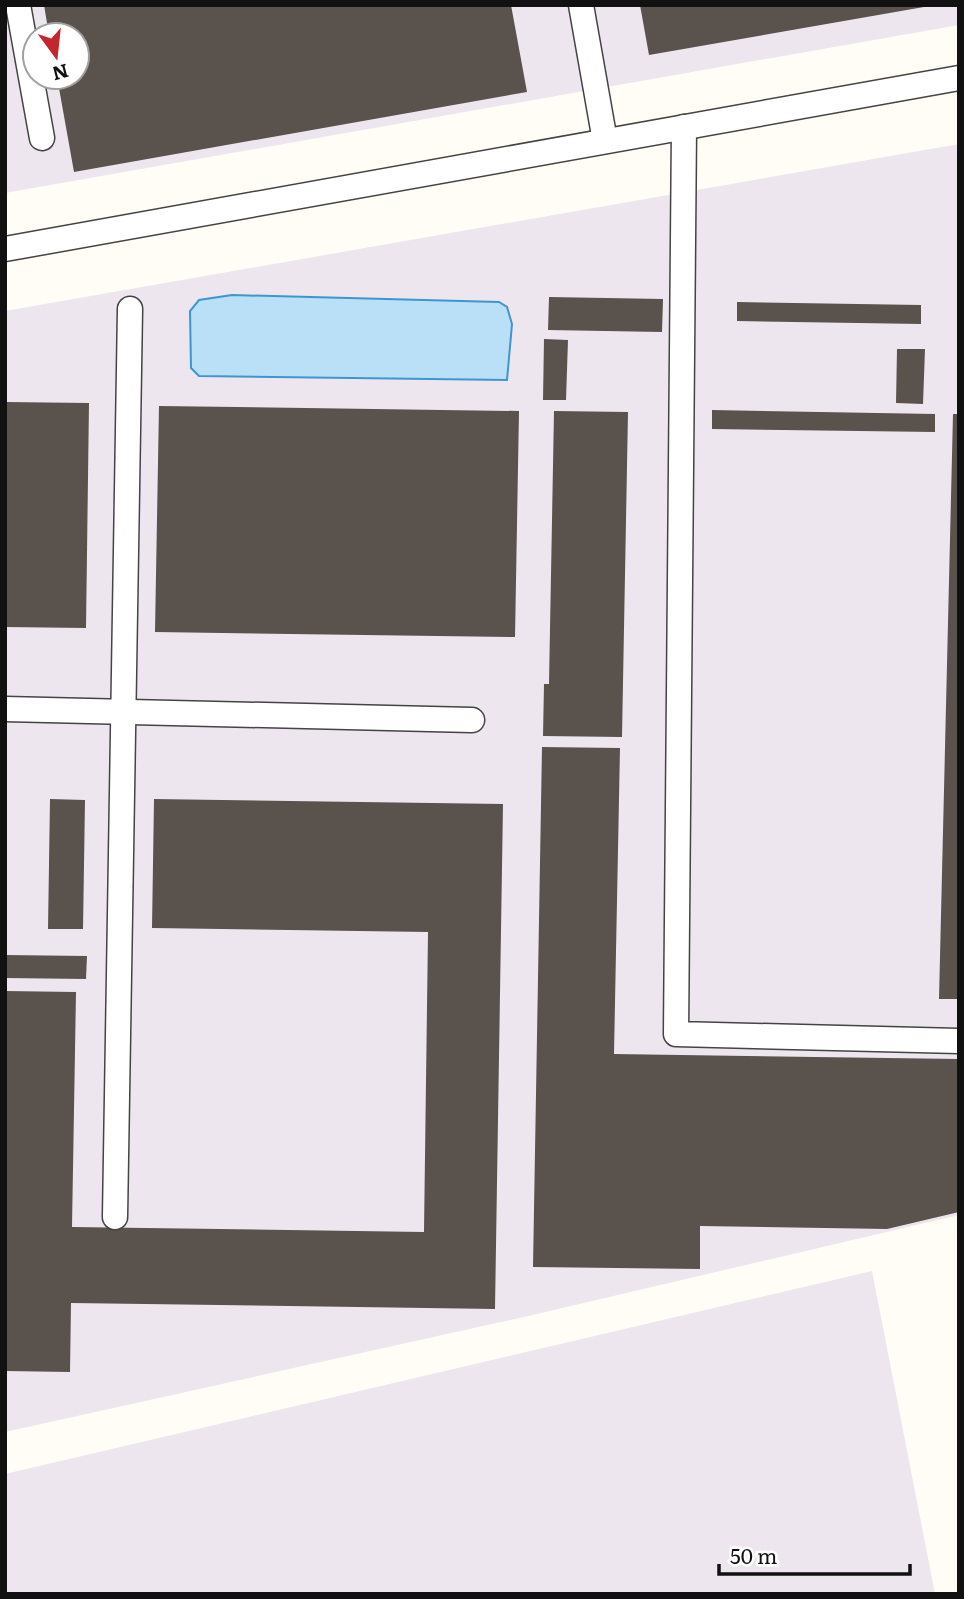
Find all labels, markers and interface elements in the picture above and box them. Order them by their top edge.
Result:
north arrow [21,21,91,91]
text: N [49,58,72,89]
scale bar [719,1532,910,1576]
text: 50 m [730,1539,777,1570]

